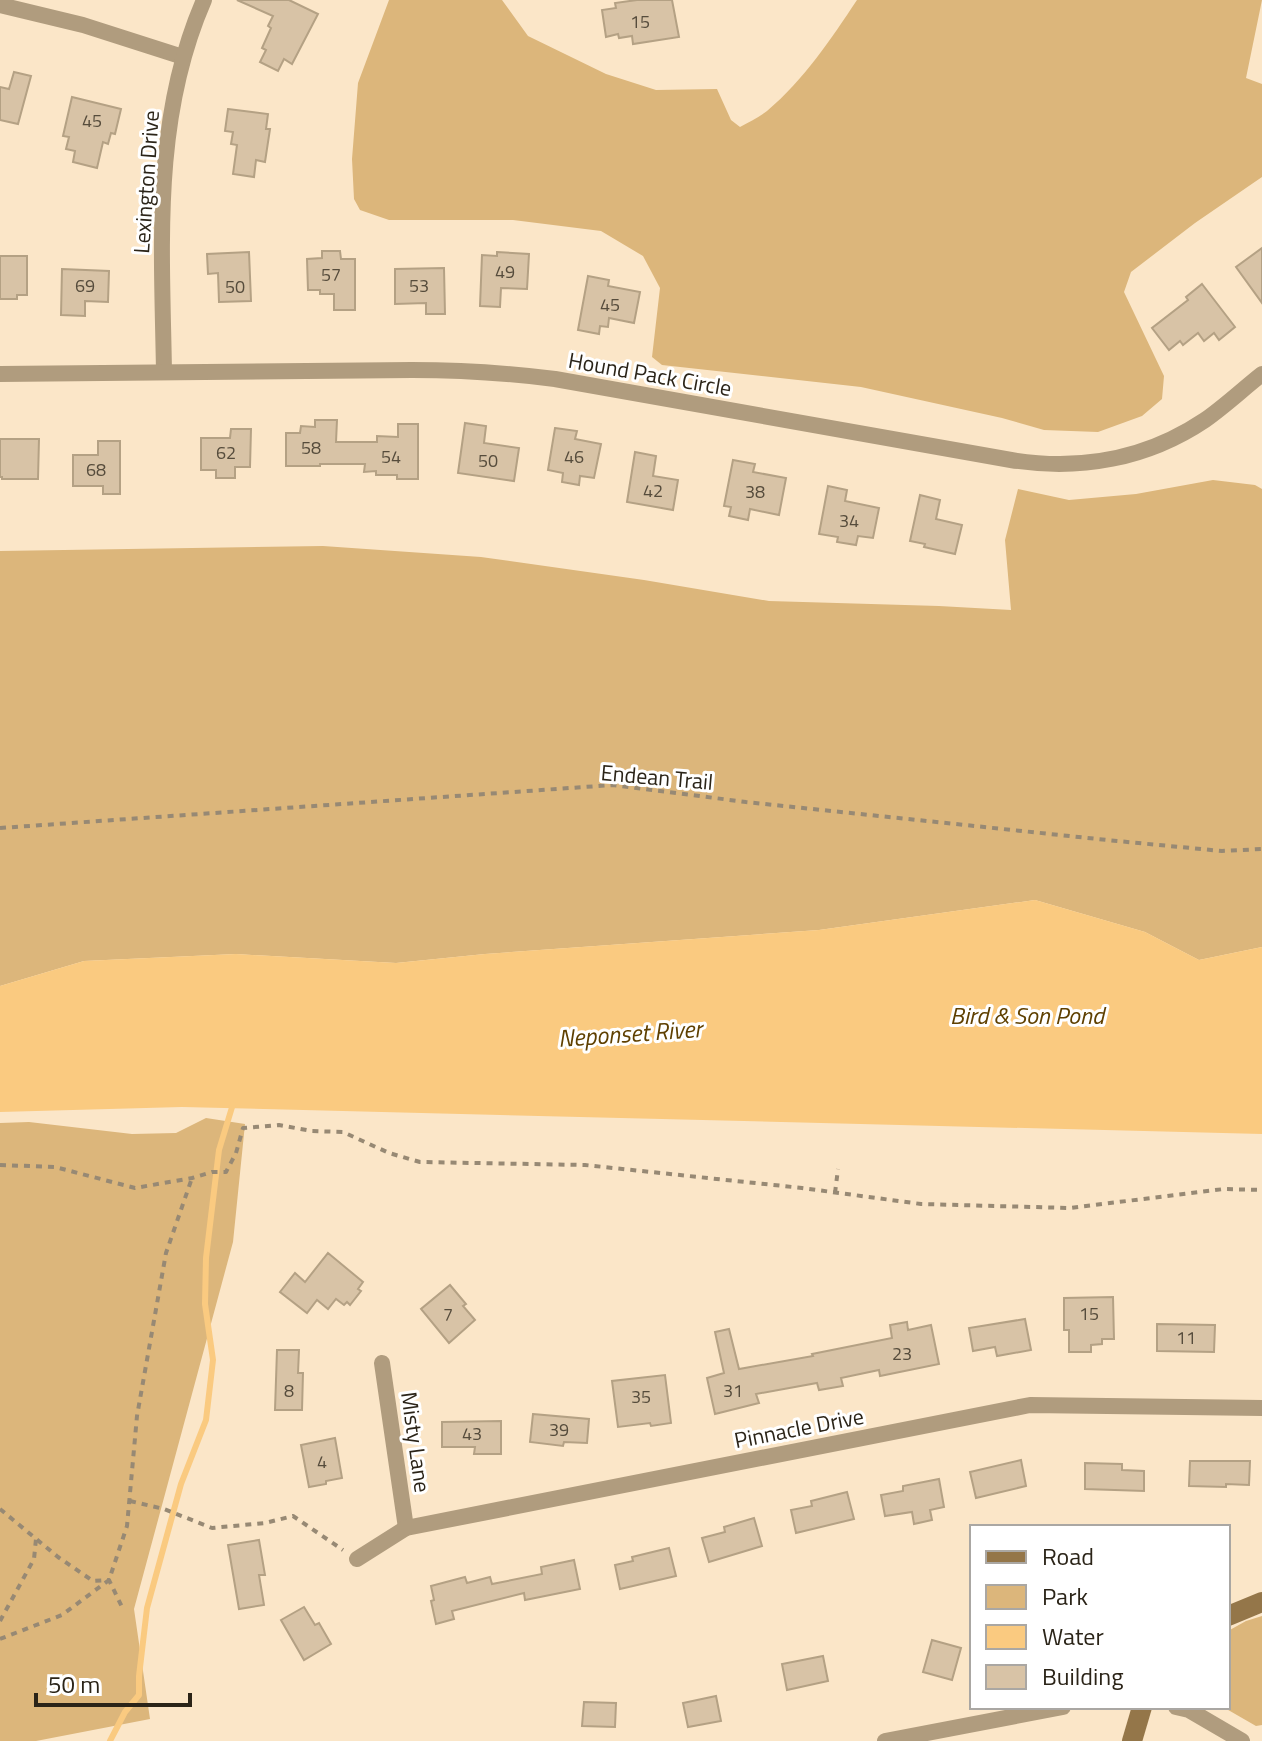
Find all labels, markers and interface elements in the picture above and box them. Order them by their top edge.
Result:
house number: 15 [630,8,650,35]
house number: 45 [82,107,102,134]
street label: Lexington Drive [124,109,168,255]
house number: 49 [495,258,515,285]
house number: 57 [321,261,341,288]
house number: 69 [75,272,95,299]
house number: 53 [409,272,429,299]
house number: 50 [225,273,245,300]
house number: 45 [600,291,620,318]
street label: Hound Pack Circle [566,343,734,405]
house number: 58 [301,434,321,461]
house number: 62 [216,439,236,466]
house number: 54 [381,443,401,470]
house number: 46 [564,443,584,470]
house number: 50 [478,447,498,474]
house number: 68 [86,456,106,483]
house number: 42 [643,477,663,504]
house number: 38 [745,478,765,505]
house number: 34 [839,507,859,534]
street label: Endean Trail [599,755,715,799]
water label: Bird & Son Pond [950,997,1107,1033]
water label: Neponset River [557,1010,706,1056]
house number: 15 [1079,1300,1099,1327]
house number: 7 [443,1301,453,1328]
house number: 11 [1176,1324,1196,1351]
house number: 23 [892,1340,912,1367]
house number: 8 [284,1377,294,1404]
house number: 31 [723,1377,743,1404]
house number: 35 [631,1383,651,1410]
street label: Misty Lane [392,1390,440,1494]
street label: Pinnacle Drive [731,1399,867,1457]
house number: 39 [549,1416,569,1443]
house number: 43 [462,1420,482,1447]
house number: 4 [317,1448,327,1475]
legend [970,1525,1230,1709]
text: Road [1042,1538,1094,1574]
text: Park [1042,1578,1088,1614]
text: Water [1042,1618,1104,1654]
scale bar [36,1657,190,1707]
text: Building [1042,1658,1124,1694]
text: 50 m [48,1666,100,1702]

